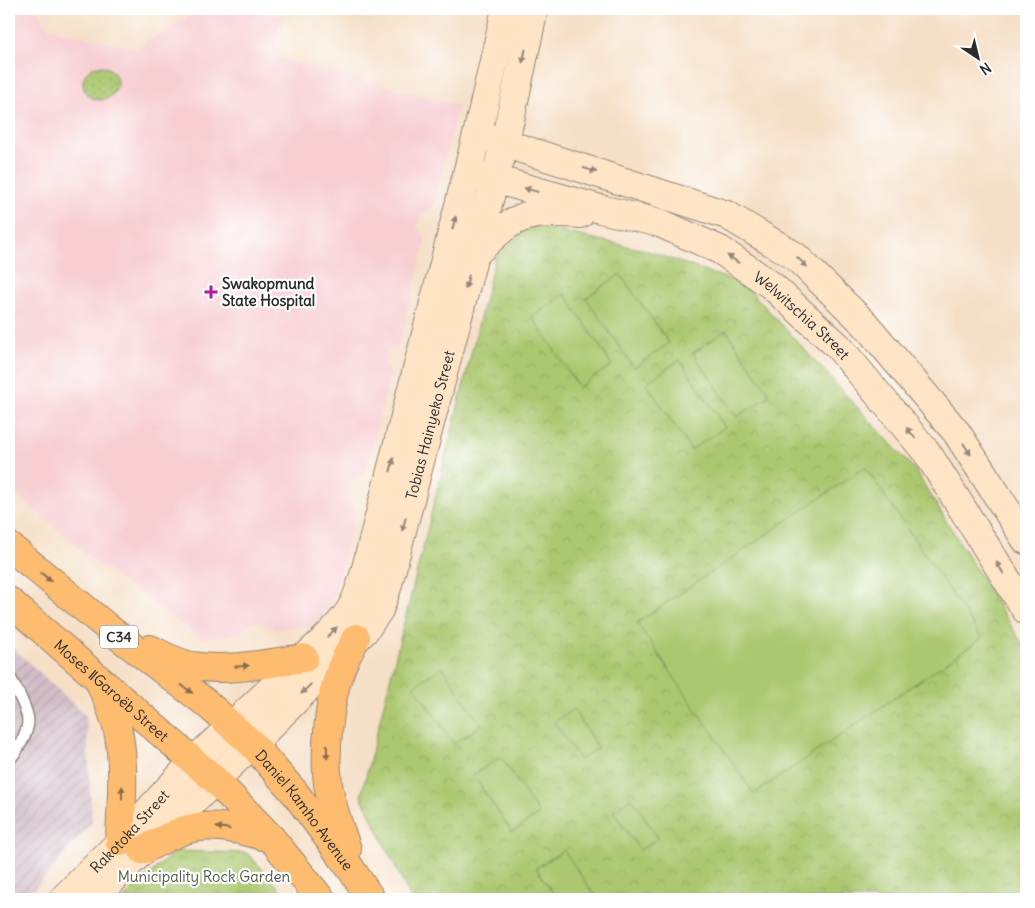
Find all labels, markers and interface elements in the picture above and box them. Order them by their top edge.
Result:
north arrow [952,32,1002,82]
one-way arrow [520,49,528,64]
text: N [976,58,995,79]
one-way arrow [583,167,598,175]
one-way arrow [523,185,538,193]
one-way arrow [450,216,458,231]
one-way arrow [726,254,740,264]
one-way arrow [795,256,807,268]
street label: Welwitschia Street [750,267,854,363]
place label: Swakopmund State Hospital [222,274,315,311]
one-way arrow [462,274,470,289]
marker: Swakopmund State Hospital [204,285,218,299]
street label: Tobias Hainyeko Street [401,348,458,502]
one-way arrow [905,427,916,440]
one-way arrow [962,442,972,455]
one-way arrow [388,458,396,473]
one-way arrow [400,516,408,531]
one-way arrow [996,562,1005,575]
one-way arrow [40,572,53,583]
road number: C34 [100,626,138,649]
one-way arrow [326,626,338,638]
street label: Moses ǁGaroëb Street [50,635,173,745]
one-way arrow [234,662,250,670]
one-way arrow [301,683,313,695]
one-way arrow [180,684,193,695]
one-way arrow [324,744,332,760]
street label: Daniel Kamho Avenue [252,745,358,874]
street label: Rakotoka Street [86,785,173,876]
one-way arrow [118,785,126,801]
one-way arrow [215,824,231,832]
park label: Municipality Rock Garden [118,867,291,886]

